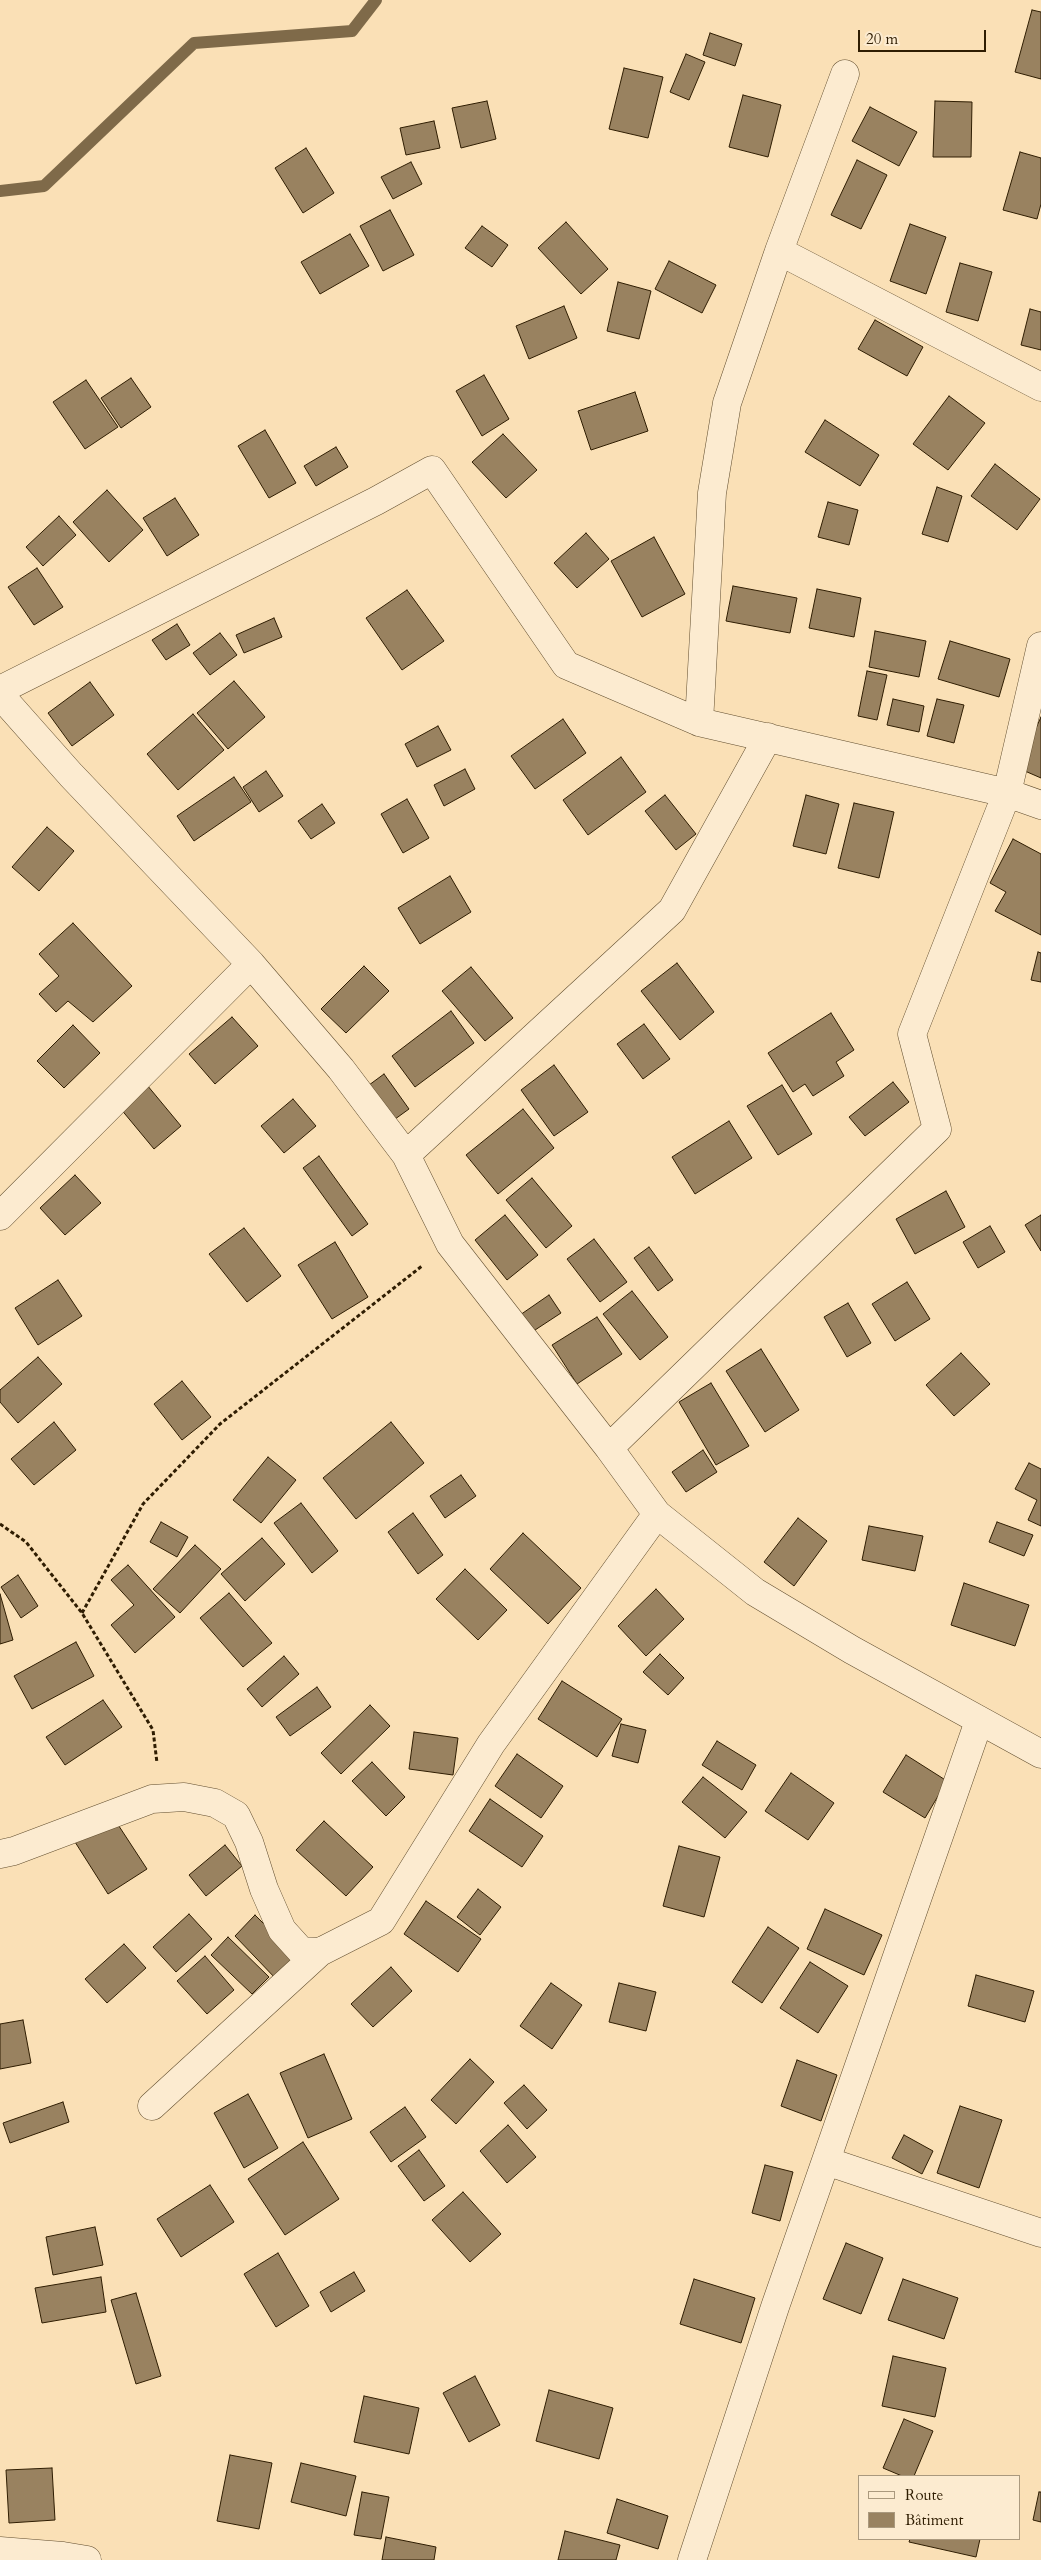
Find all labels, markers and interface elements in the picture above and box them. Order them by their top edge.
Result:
scale bar [861,20,988,52]
text: 20 m [866,29,898,49]
legend [858,2475,1021,2540]
text: Route [905,2485,943,2505]
text: Bâtiment [905,2510,963,2530]

